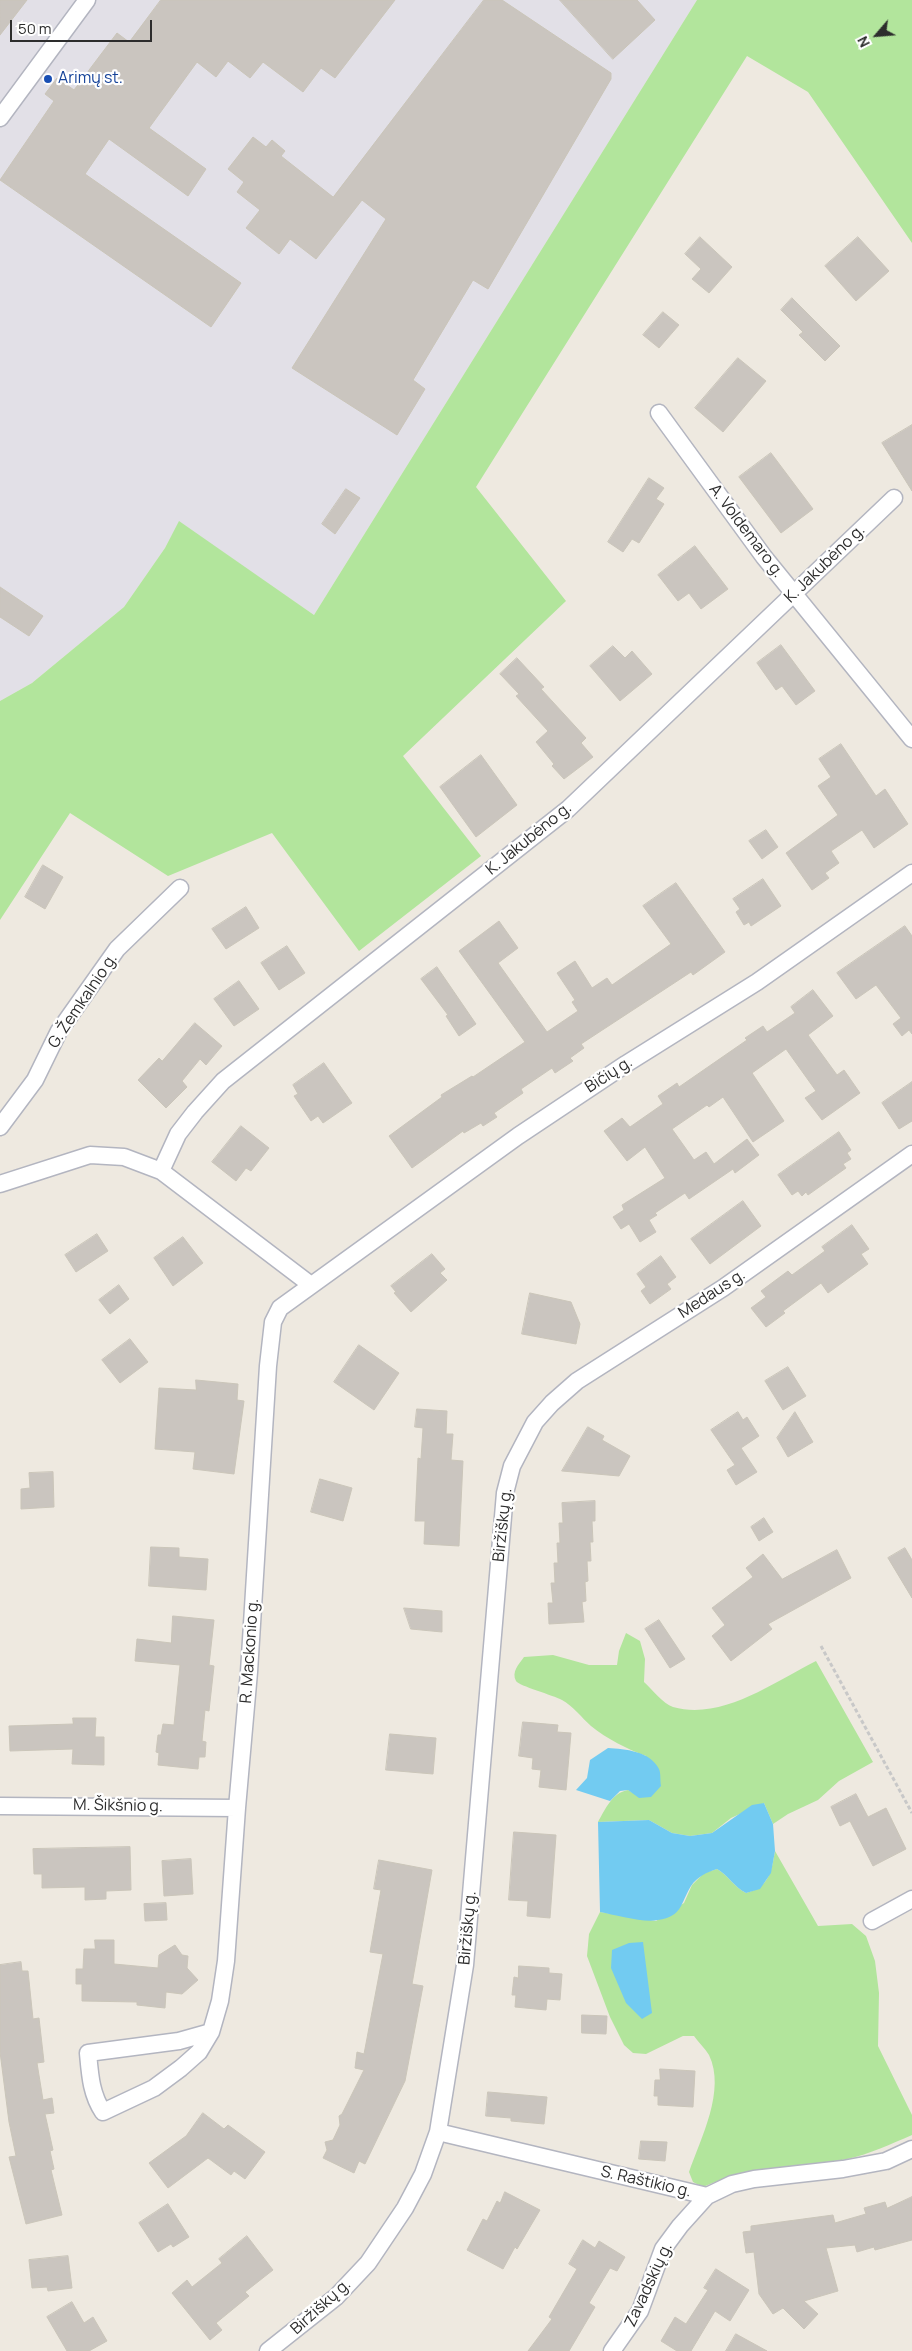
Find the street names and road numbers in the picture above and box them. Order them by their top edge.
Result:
street label: A. Voldemaro g. [705,480,787,582]
street label: K. Jakubėno g. [781,521,869,607]
street label: K. Jakubėno g. [482,799,576,879]
street label: G. Žemkalnio g. [44,950,122,1052]
street label: Bičių g. [582,1053,636,1097]
street label: Medaus g. [675,1265,749,1323]
street label: Biržiškų g. [490,1487,516,1563]
street label: R. Mackonio g. [237,1598,263,1704]
street label: M. Šikšnio g. [73,1796,163,1816]
street label: Biržiškų g. [455,1890,481,1966]
street label: S. Raštikio g. [599,2162,693,2202]
street label: Zavadskių g. [621,2240,677,2330]
street label: Biržiškų g. [287,2275,355,2339]

